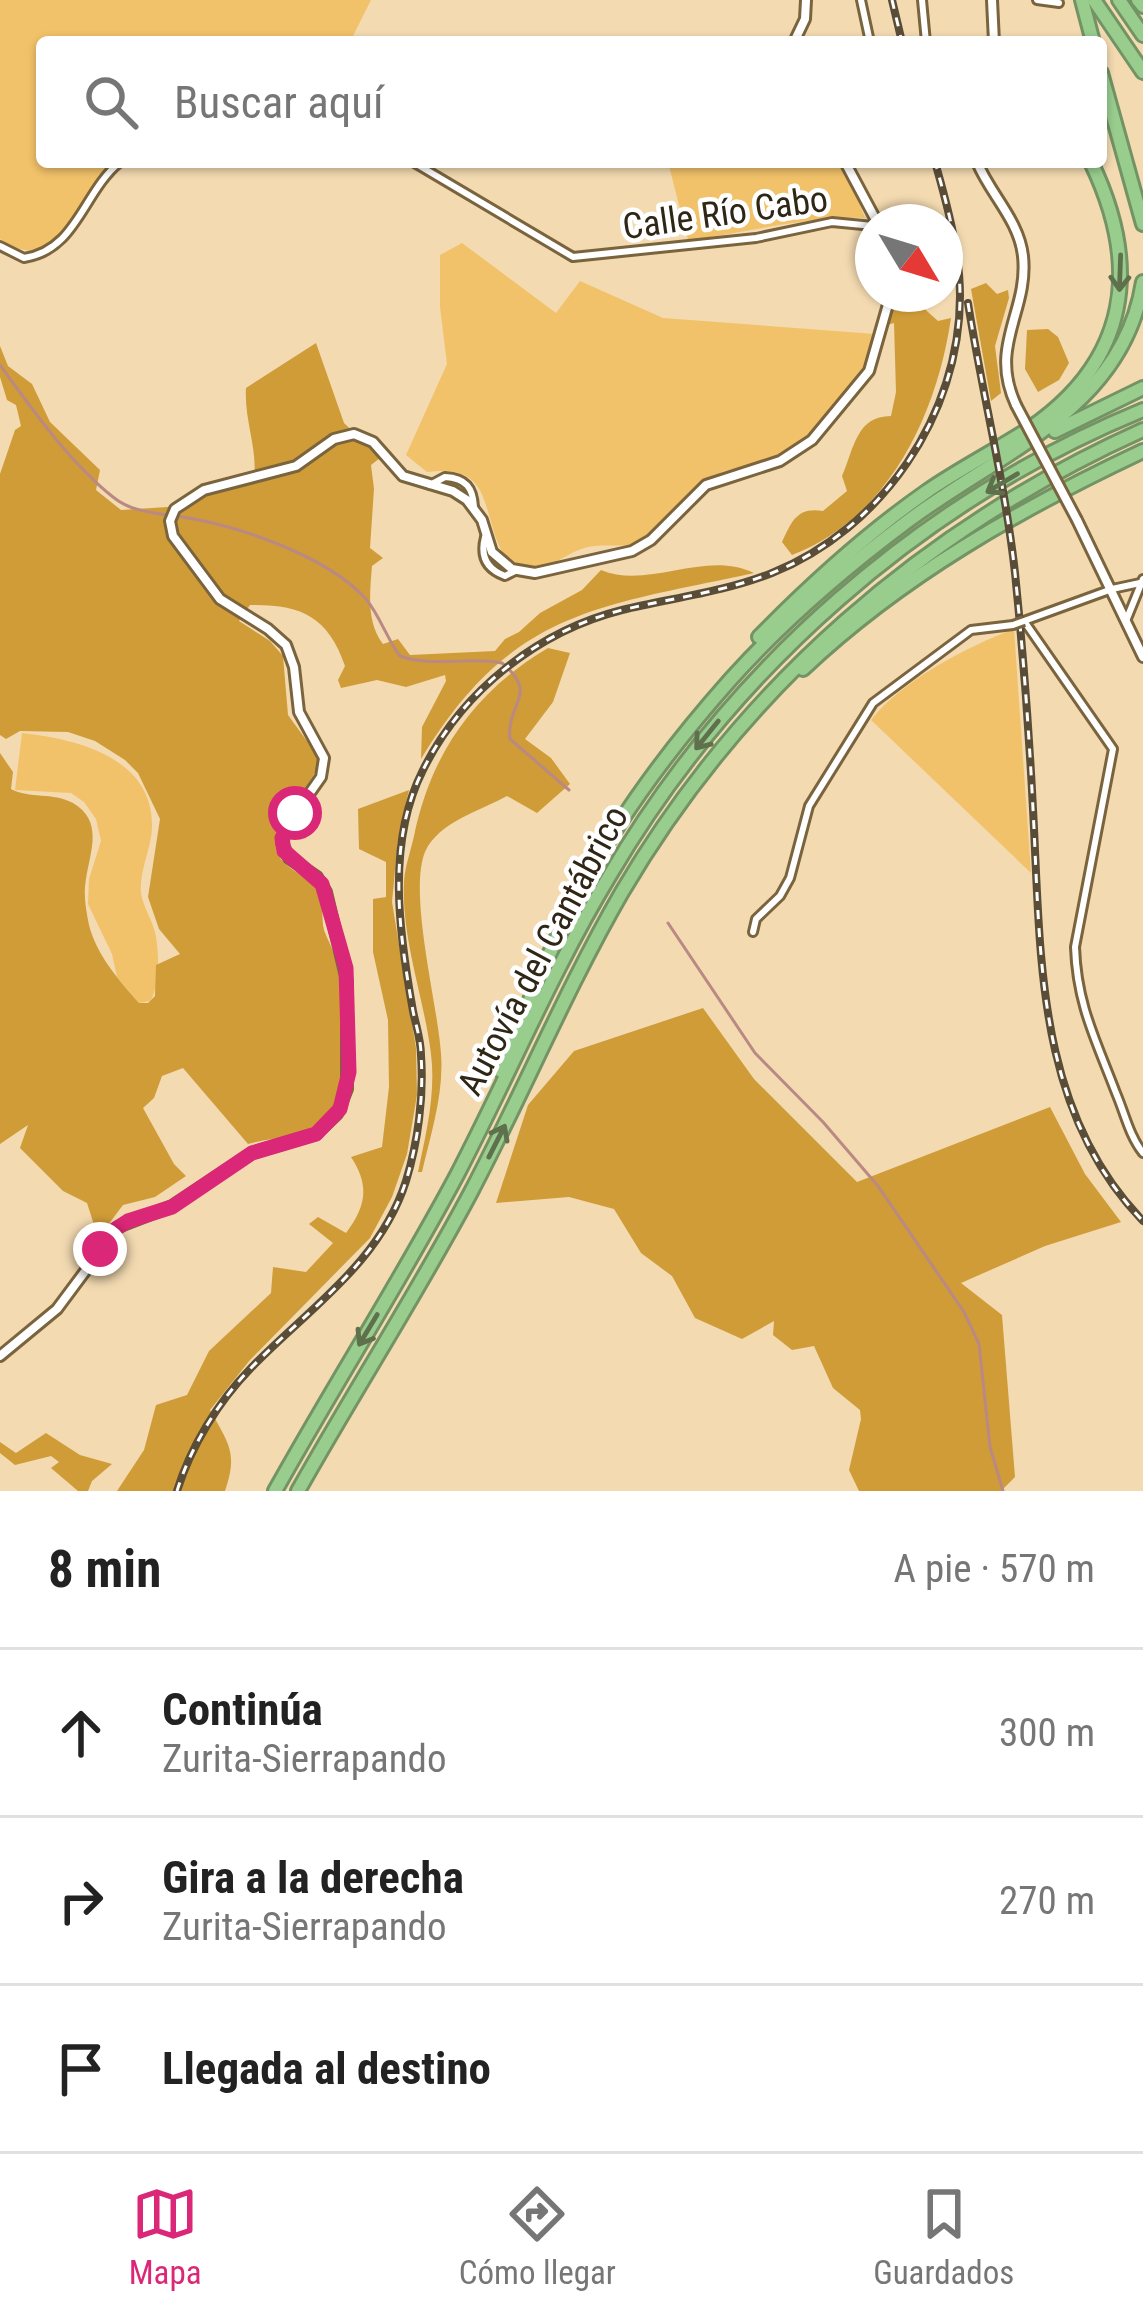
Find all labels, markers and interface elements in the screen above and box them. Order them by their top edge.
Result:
search box [36,36,1107,168]
icon: search [78,69,144,135]
text: Buscar aquí [174,76,384,129]
street label: Calle Río Cabo [620,178,830,248]
north arrow [855,204,963,312]
one-way arrow [1109,253,1132,292]
one-way arrow [986,471,1020,495]
one-way arrow [695,718,721,750]
route start [268,786,322,840]
street label: Autovía del Cantábrico [449,799,637,1102]
one-way arrow [486,1124,509,1159]
route end [73,1222,127,1276]
one-way arrow [355,1312,379,1347]
text: 8 min [48,1540,161,1599]
text: A pie · 570 m [894,1546,1095,1592]
text: Continúa [162,1683,323,1736]
icon: ahead [48,1700,114,1766]
text: 300 m [999,1710,1095,1756]
text: Zurita-Sierrapando [162,1736,446,1782]
text: Gira a la derecha [162,1851,464,1904]
icon: right [48,1868,114,1934]
text: 270 m [999,1878,1095,1924]
text: Zurita-Sierrapando [162,1904,446,1950]
icon: arrive [48,2036,114,2102]
text: Llegada al destino [162,2042,491,2095]
tab: Mapa [129,2181,201,2292]
tab: Cómo llegar [459,2181,616,2292]
tab: Guardados [873,2181,1014,2292]

